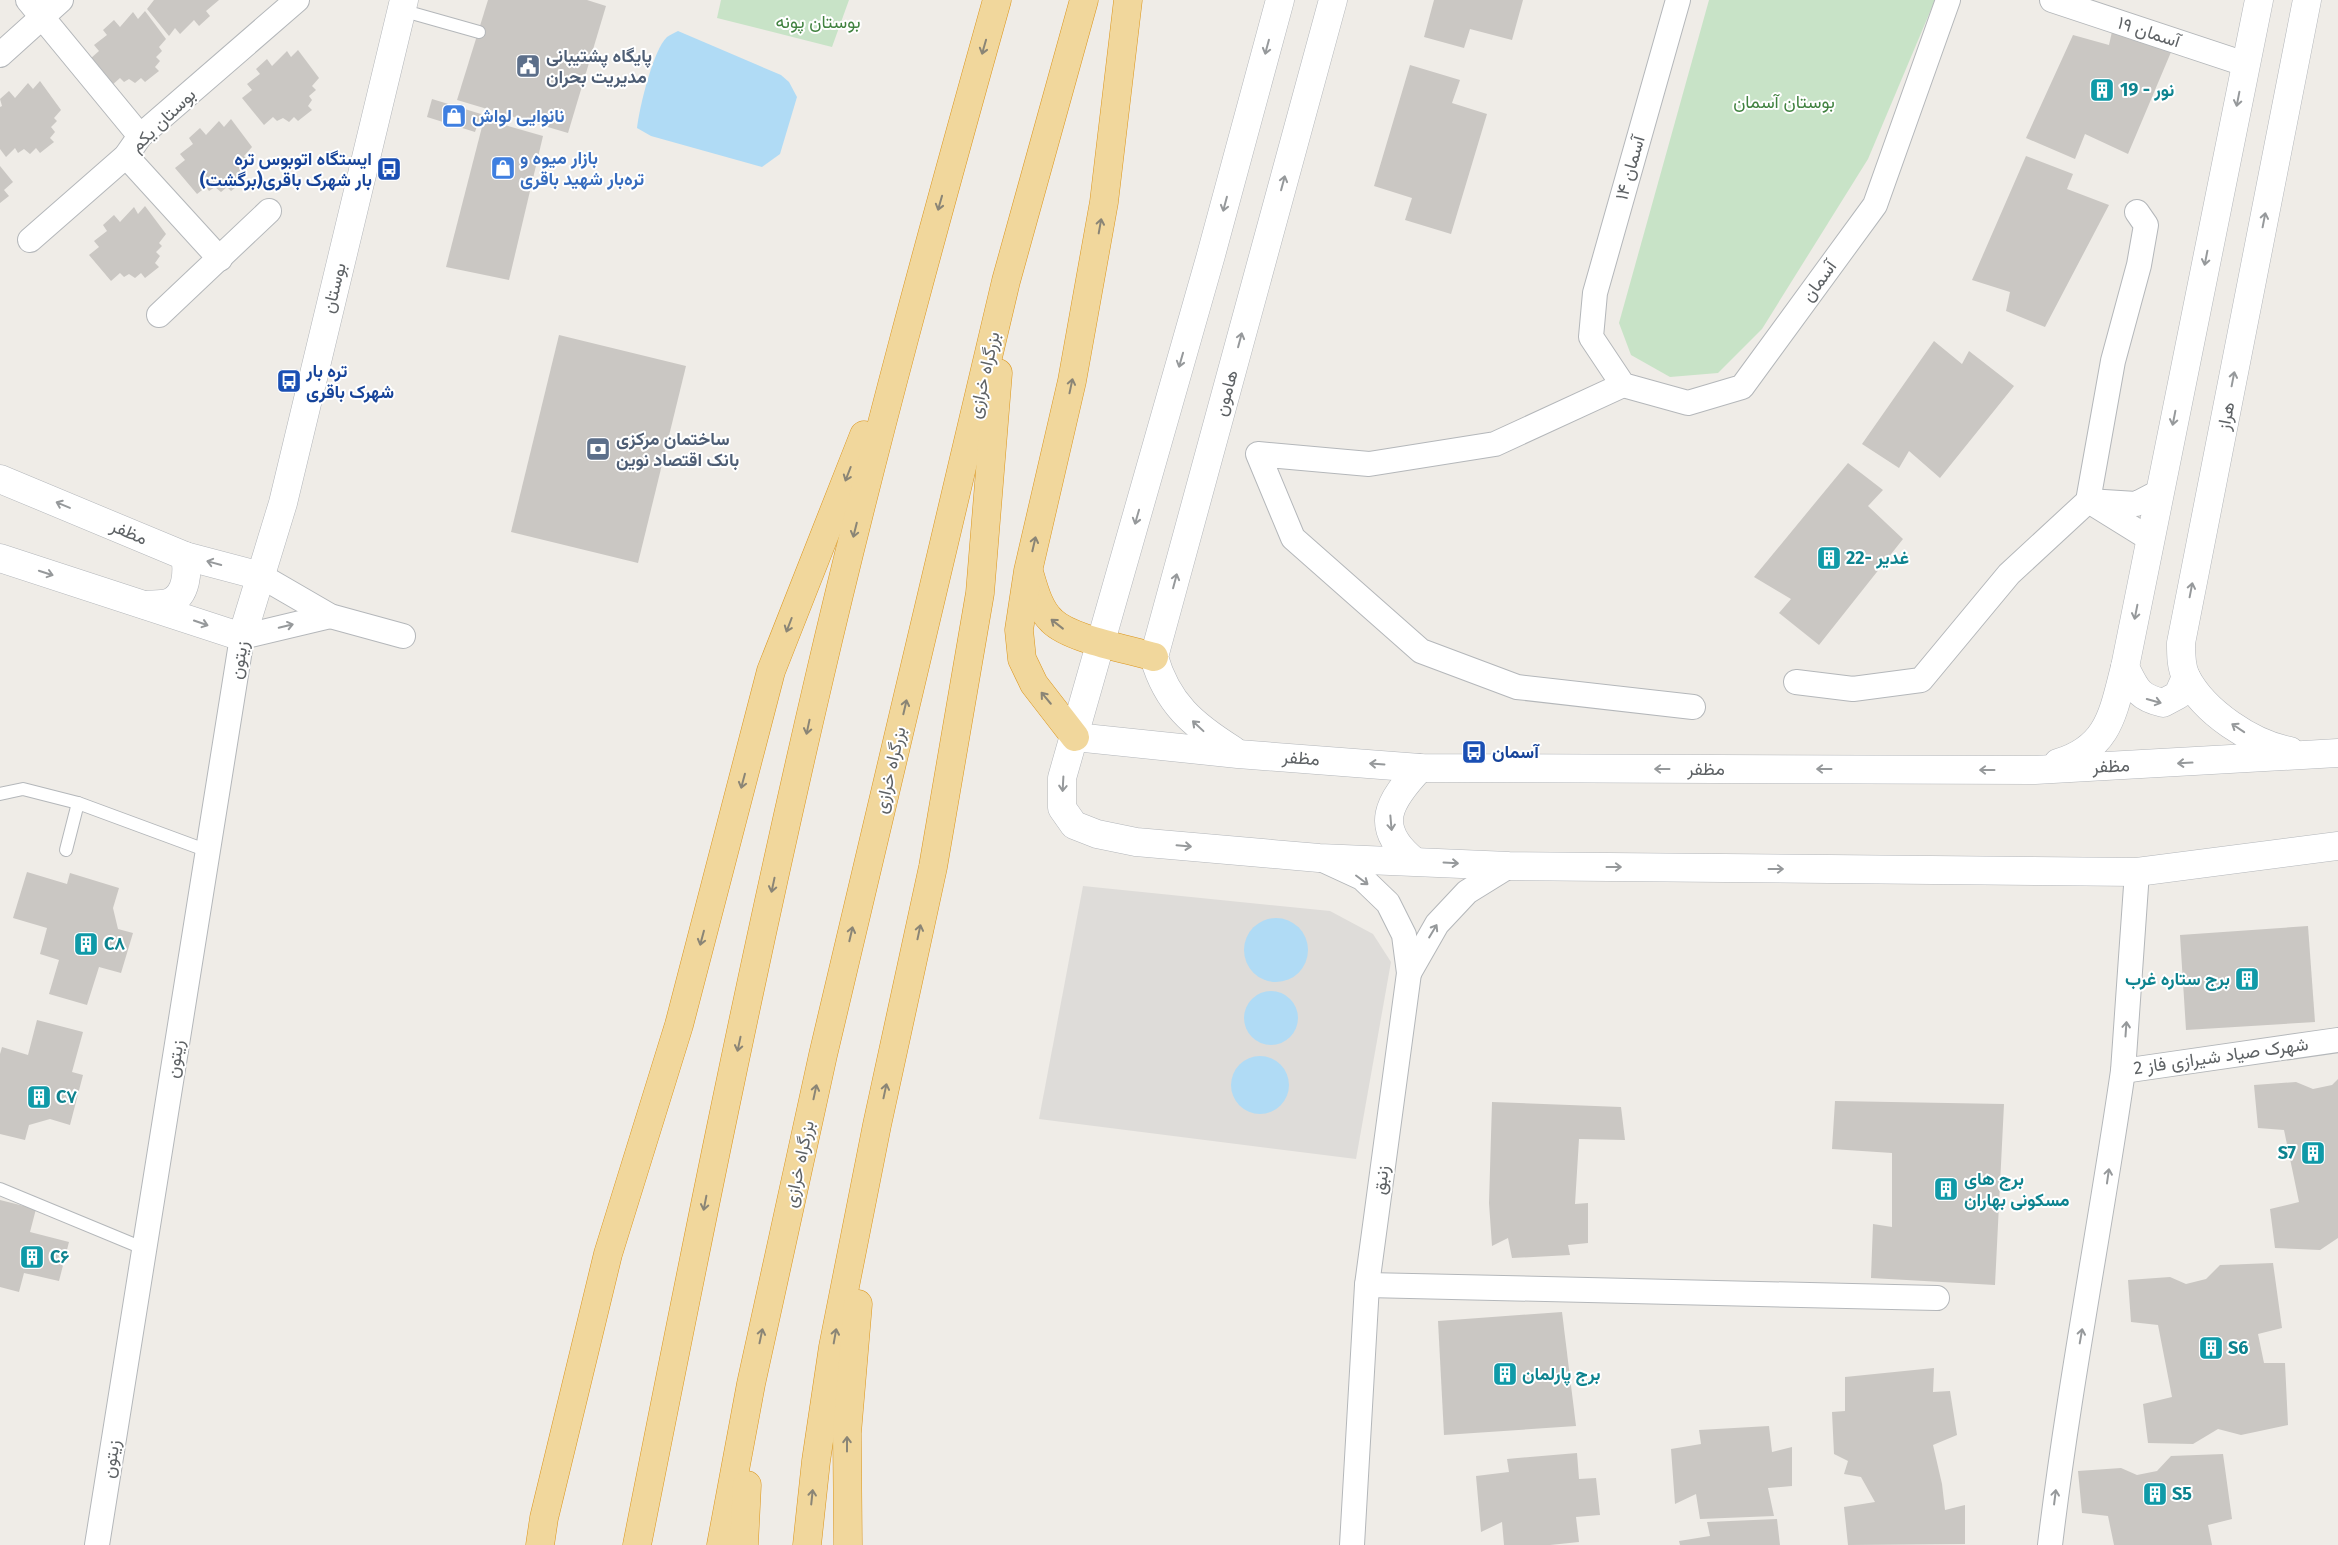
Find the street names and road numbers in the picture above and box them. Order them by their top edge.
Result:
street label: آسمان ۱۹ [2115,12,2185,53]
street label: بوستان یکم [126,84,201,157]
street label: آسمان ۱۴ [1610,132,1650,203]
street label: آسمان [1797,255,1842,306]
street label: بوستان [317,260,351,316]
street label: بزرگراه خرازی [963,329,1005,421]
street label: هامون [1209,367,1243,419]
street label: هراز [2212,400,2240,433]
street label: مظفر [106,514,151,549]
street label: زیتون [225,639,253,681]
street label: بزرگراه خرازی [869,724,911,816]
street label: مظفر [1280,746,1321,770]
street label: مظفر [2091,754,2130,778]
street label: مظفر [1686,758,1725,780]
street label: شهرک صیاد شیرازی فاز 2 [2132,1033,2310,1079]
street label: زیتون [161,1038,189,1080]
street label: بزرگراه خرازی [779,1119,819,1209]
street label: زنبق [1368,1164,1394,1196]
street label: زیتون [97,1438,125,1480]

